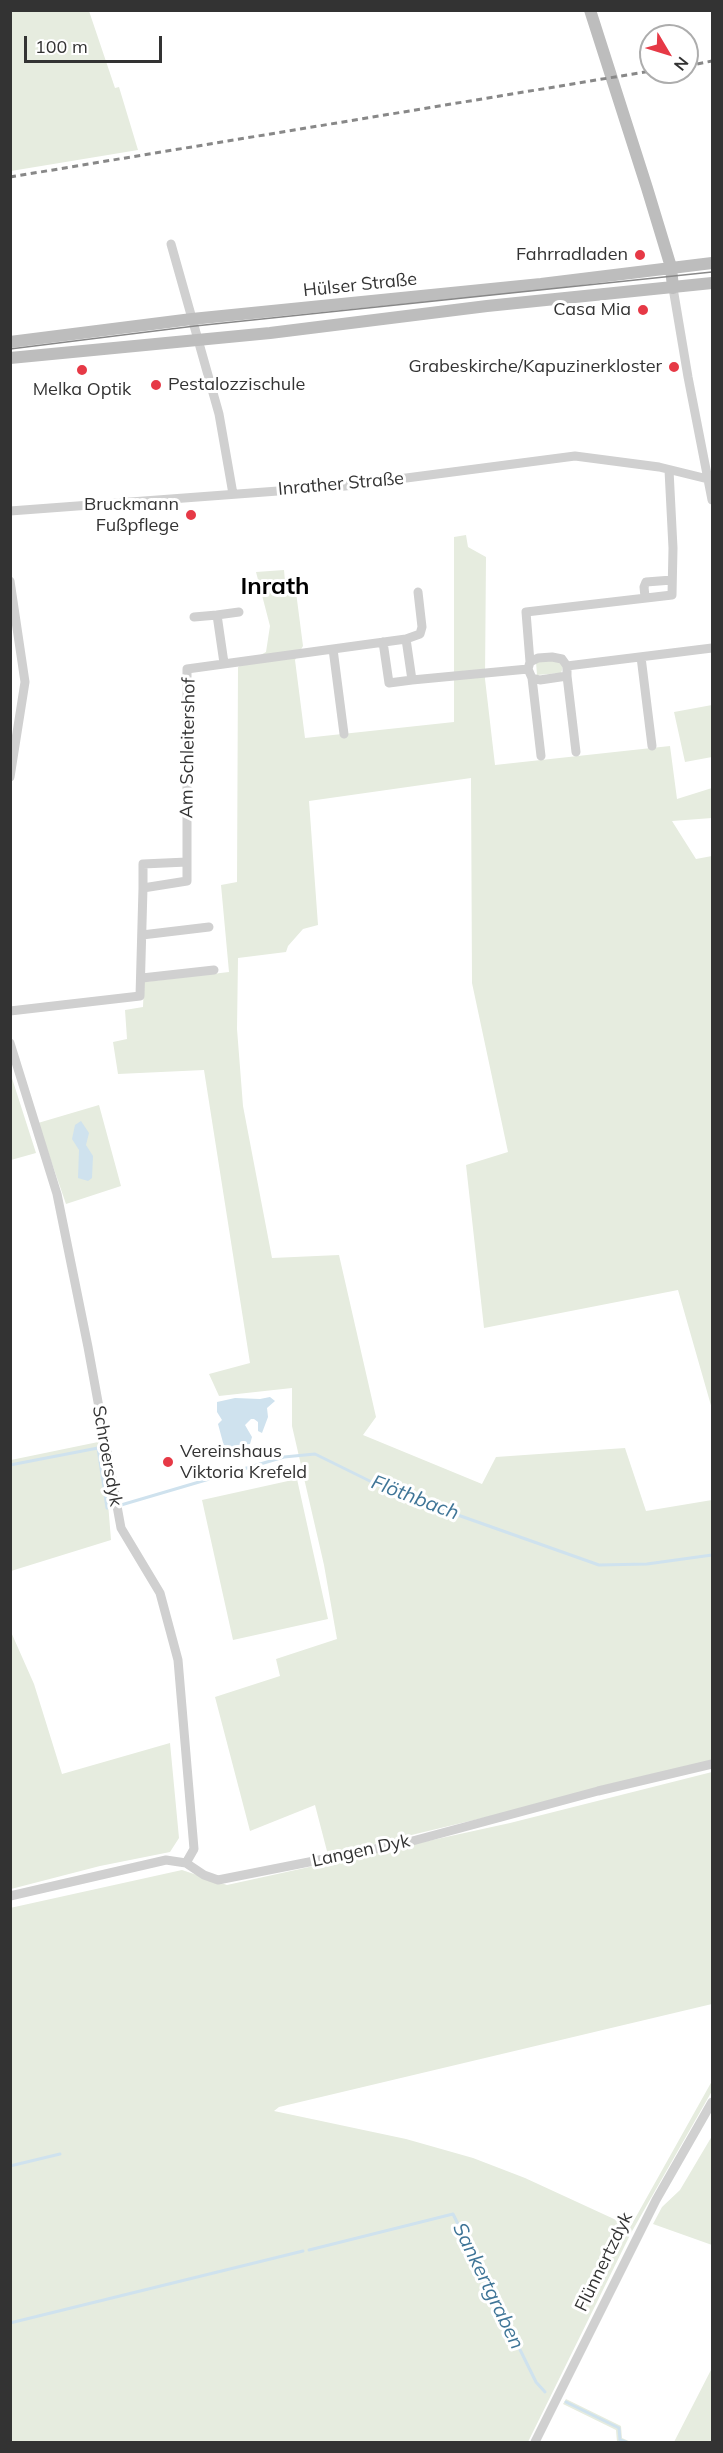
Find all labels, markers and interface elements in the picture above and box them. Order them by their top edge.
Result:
scale bar [27,24,165,62]
north arrow [639,24,699,84]
text: 100 m [35,35,88,58]
text: N [670,53,693,75]
place label: Fahrradladen [516,244,628,266]
marker: Fahrradladen [633,248,647,262]
street label: Hülser Straße [302,268,418,302]
place label: Casa Mia [553,299,631,321]
marker: Casa Mia [636,303,650,317]
place label: Grabeskirche/Kapuzinerkloster [409,356,662,378]
marker: Grabeskirche/Kapuzinerkloster [667,360,681,374]
marker: Melka Optik [75,363,89,377]
place label: Pestalozzischule [168,374,305,396]
marker: Pestalozzischule [149,378,163,392]
place label: Melka Optik [33,379,131,401]
street label: Inrather Straße [277,468,405,500]
place label: Bruckmann Fußpflege [84,494,179,536]
marker: Bruckmann Fußpflege [184,508,198,522]
district label: Inrath [240,573,310,601]
street label: Am Schleitershof [176,677,200,819]
street label: Schroersdyk [87,1404,127,1508]
place label: Vereinshaus Viktoria Krefeld [180,1441,307,1484]
marker: Vereinshaus Viktoria Krefeld [161,1455,175,1469]
water label: Flöthbach [368,1470,462,1526]
street label: Langen Dyk [310,1830,412,1872]
street label: Flünnertzdyk [571,2209,637,2315]
water label: Sankertgraben [447,2219,529,2353]

